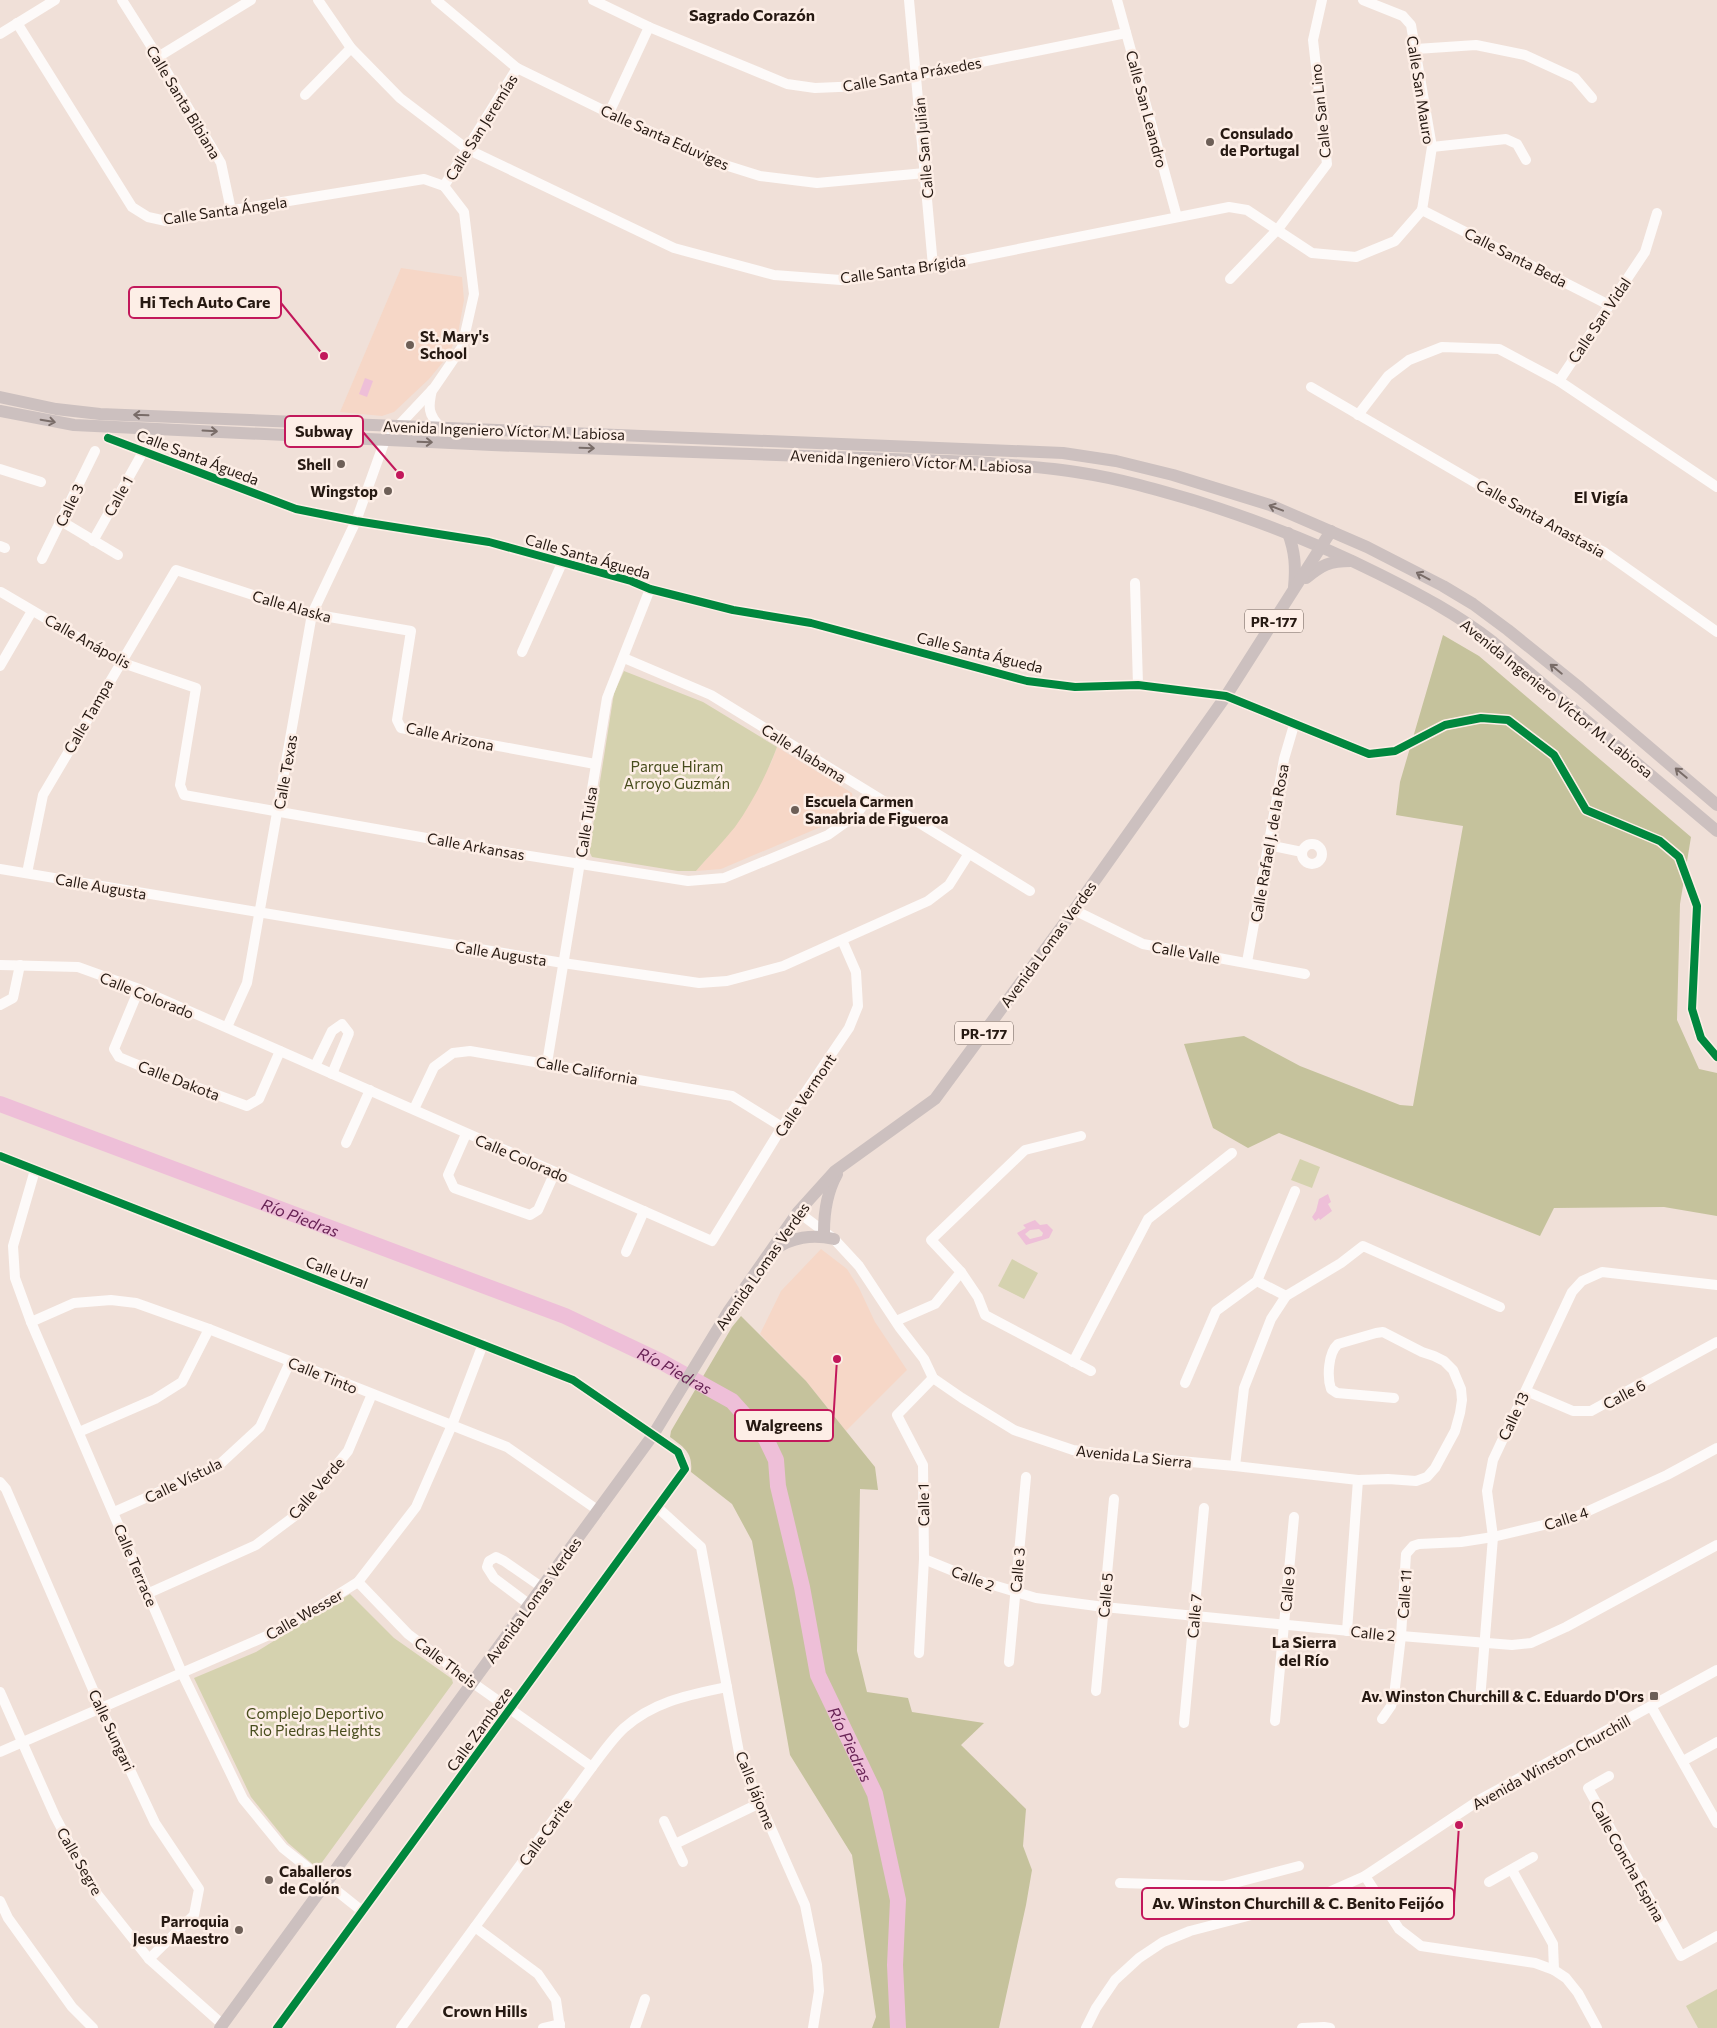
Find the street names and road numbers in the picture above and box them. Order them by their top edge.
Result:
street label: Calle San Mauro [1404,34,1438,146]
street label: Calle Santa Bibiana [143,42,225,162]
street label: Calle San Leandro [1123,48,1171,170]
street label: Calle Santa Práxedes [841,53,983,95]
street label: Calle San Lino [1306,63,1334,159]
street label: Calle San Jeremías [441,70,521,184]
street label: Calle San Julián [910,97,936,199]
street label: Calle Santa Eduviges [598,101,732,174]
street label: Calle Santa Ángela [162,191,288,228]
street label: Calle Santa Beda [1462,223,1570,291]
street label: Calle Santa Brígida [839,251,967,287]
street label: Calle San Vidal [1564,274,1634,366]
street label: Avenida Ingeniero Víctor M. Labiosa [383,417,625,443]
street label: Calle Santa Águeda [134,424,262,489]
street label: Avenida Ingeniero Víctor M. Labiosa [790,446,1032,476]
street label: Calle 1 [100,473,136,519]
street label: Calle Santa Anastasia [1473,475,1609,561]
street label: Calle 3 [51,481,87,529]
street label: Calle Santa Águeda [523,529,653,583]
street label: Calle Alaska [250,586,334,626]
street label: Calle Anápolis [42,610,134,672]
road number: PR-177 [1245,610,1303,632]
street label: Avenida Ingeniero Víctor M. Labiosa [1457,615,1657,781]
street label: Calle Santa Águeda [915,627,1045,676]
street label: Calle Tampa [60,676,116,756]
street label: Calle Arizona [404,718,496,754]
street label: Calle Alabama [758,720,850,786]
street label: Calle Texas [270,733,300,811]
street label: Calle Rafael J. de la Rosa [1246,762,1292,924]
street label: Calle Tulsa [571,785,601,859]
street label: Calle Arkansas [426,829,526,863]
street label: Calle Augusta [54,869,148,903]
street label: Avenida Lomas Verdes [996,877,1100,1011]
street label: Calle Augusta [454,937,548,969]
street label: Calle Valle [1150,937,1222,967]
street label: Calle Colorado [97,968,197,1022]
road number: PR-177 [955,1021,1013,1044]
street label: Calle Vermont [771,1050,839,1140]
street label: Calle California [535,1052,639,1088]
street label: Calle Dakota [136,1056,222,1104]
street label: Calle Colorado [473,1130,571,1186]
street label: Avenida Lomas Verdes [711,1199,813,1333]
street label: Calle Ural [303,1252,371,1292]
street label: Calle Tinto [286,1353,361,1397]
street label: Calle 6 [1600,1375,1648,1413]
street label: Calle 13 [1494,1389,1532,1443]
street label: Avenida La Sierra [1075,1441,1193,1471]
street label: Calle Verde [284,1453,348,1523]
street label: Calle Vístula [142,1454,224,1506]
street label: Calle 1 [914,1483,932,1527]
street label: Calle 4 [1542,1502,1590,1534]
street label: Calle Terrace [111,1521,161,1609]
street label: Avenida Lomas Verdes [481,1533,585,1667]
street label: Calle 3 [1006,1547,1028,1593]
street label: Calle 2 [949,1562,997,1594]
street label: Calle 9 [1276,1565,1298,1613]
street label: Calle 11 [1393,1569,1415,1619]
street label: Calle 5 [1094,1572,1116,1618]
street label: Calle Wesser [262,1585,346,1643]
street label: Calle 7 [1183,1593,1205,1639]
street label: Calle 2 [1350,1622,1396,1644]
street label: Calle Theis [411,1633,481,1691]
street label: Calle Zambeze [442,1683,516,1775]
street label: Calle Sungari [85,1686,139,1774]
street label: Avenida Winston Churchill [1469,1711,1633,1813]
street label: Calle Jájome [732,1748,780,1832]
street label: Calle Carite [515,1795,575,1869]
street label: Calle Concha Espina [1587,1797,1669,1925]
street label: Calle Segre [53,1824,107,1898]

